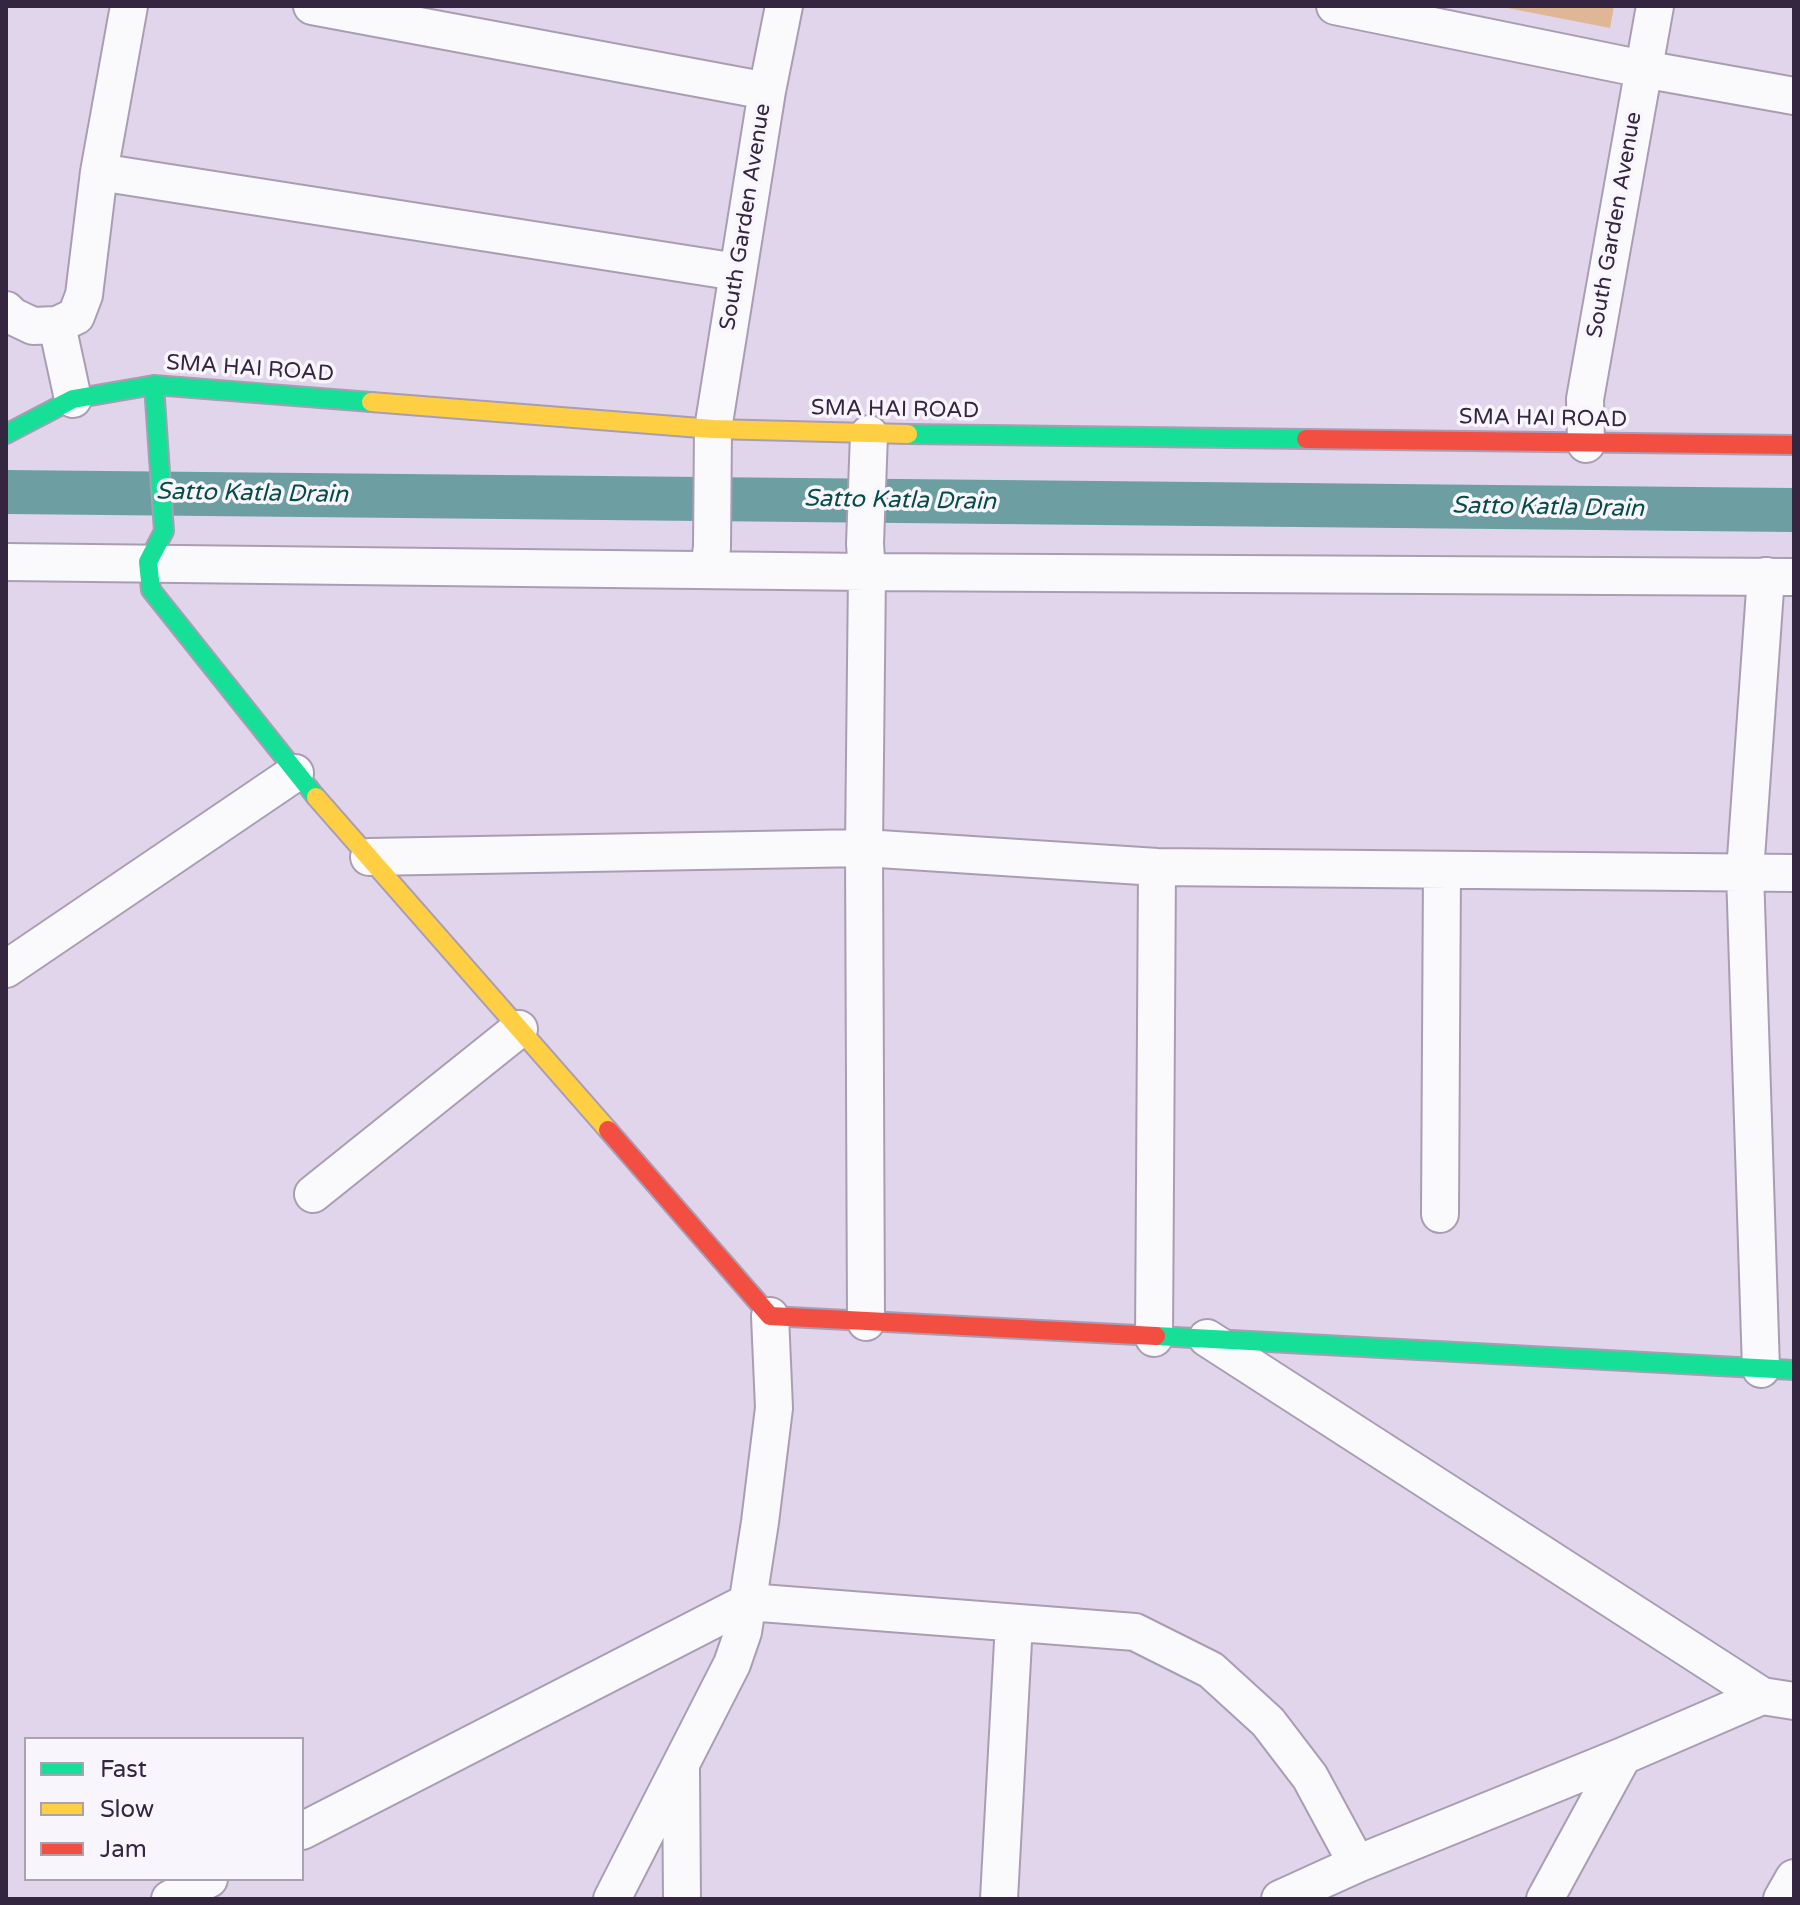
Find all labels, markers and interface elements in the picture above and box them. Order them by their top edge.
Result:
street label: South Garden Avenue [715,102,777,332]
street label: South Garden Avenue [1582,110,1648,340]
street label: SMA HAI ROAD [165,350,335,388]
street label: SMA HAI ROAD [811,395,979,425]
street label: SMA HAI ROAD [1459,404,1627,434]
water label: Satto Katla Drain [156,478,348,510]
water label: Satto Katla Drain [804,485,996,517]
water label: Satto Katla Drain [1452,492,1644,524]
legend [24,1737,304,1881]
text: Fast [100,1755,147,1784]
text: Slow [100,1795,154,1824]
text: Jam [100,1835,147,1864]

